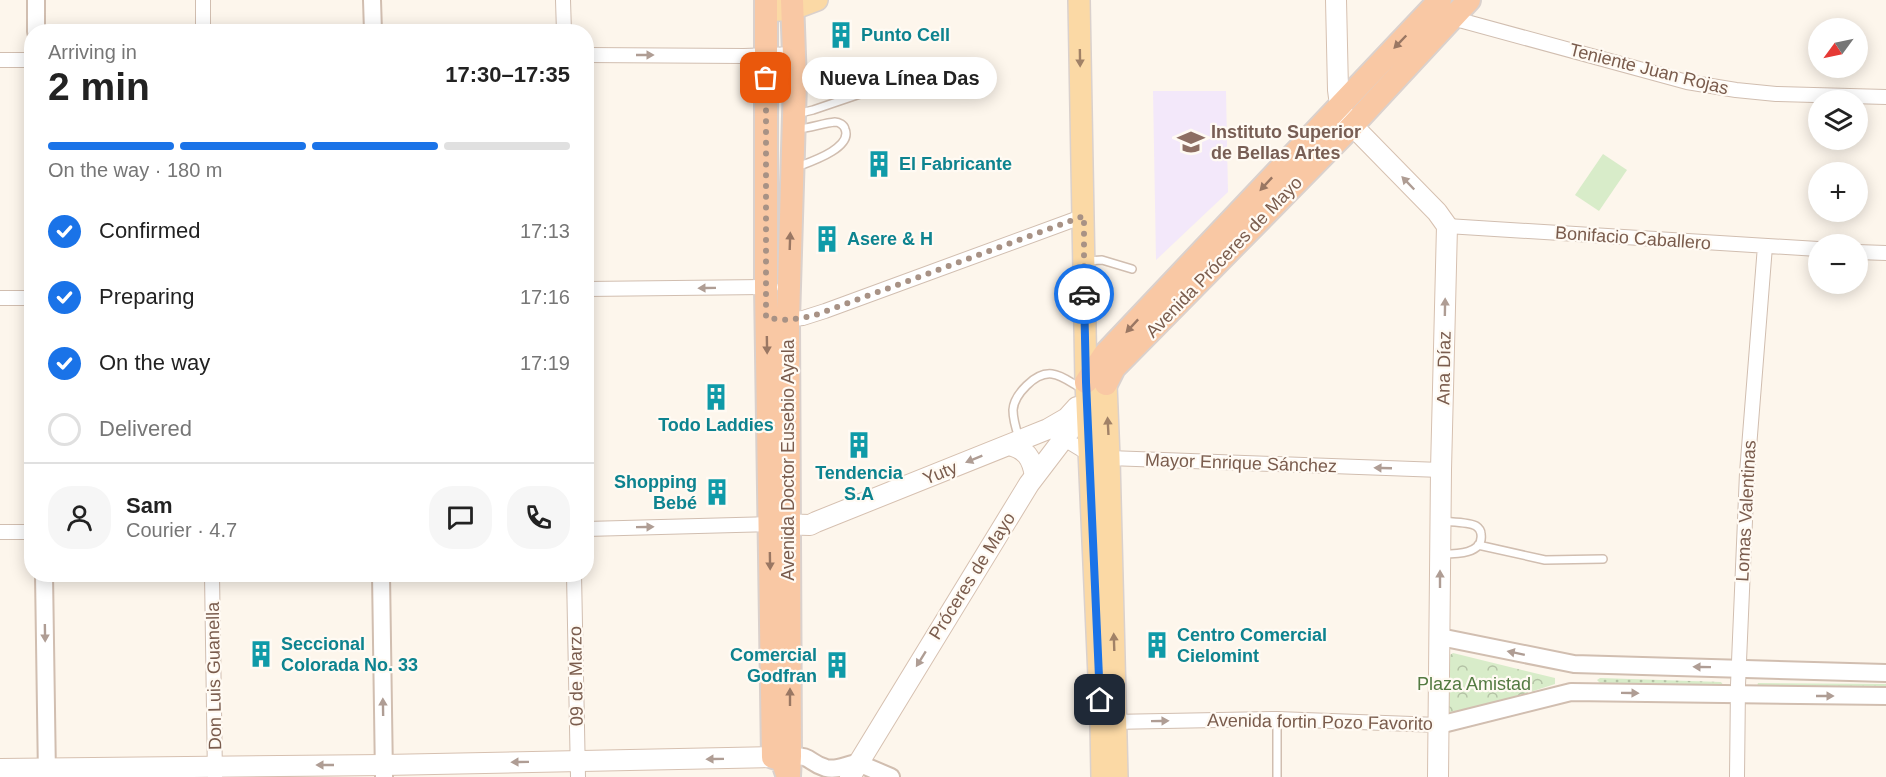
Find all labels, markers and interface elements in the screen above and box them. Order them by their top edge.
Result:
north arrow [1808,18,1868,78]
map controls [1808,18,1868,294]
building icon: Punto Cell [826,20,856,50]
place label: Punto Cell [861,25,950,45]
one-way arrow [1393,35,1407,50]
street label: Teniente Juan Rojas [1567,40,1731,98]
text: Arriving in [48,41,137,63]
one-way arrow [1075,49,1085,68]
one-way arrow [635,50,654,60]
pin [740,52,791,103]
callout: Nueva Línea Das [802,57,997,99]
icon: bag [749,61,782,94]
text: 17:30–17:35 [445,62,570,87]
text: 2 min [48,65,150,108]
text: Nueva Línea Das [819,67,980,89]
button: layers [1808,90,1868,150]
place label: Instituto Superior de Bellas Artes [1211,122,1361,163]
school or university icon: Instituto Superior de Bellas Artes [1176,127,1206,157]
building icon: El Fabricante [864,149,894,179]
place label: El Fabricante [899,154,1012,174]
text: On the way · 180 m [48,159,223,181]
button: + [1808,162,1868,222]
street label: Avenida Próceres de Mayo [1142,172,1306,342]
one-way arrow [1401,175,1415,190]
one-way arrow [1259,177,1273,191]
icon: check [48,215,81,248]
text: Confirmed [99,218,200,243]
text: 17:13 [520,220,570,242]
street label: Bonifacio Caballero [1554,223,1712,253]
building icon: Asere & H [812,224,842,254]
place label: Asere & H [847,229,933,249]
one-way arrow [785,231,795,250]
button: − [1808,234,1868,294]
courier [1054,264,1114,324]
icon: car [1068,278,1101,311]
icon: check [48,281,81,314]
one-way arrow [698,283,717,293]
text: Preparing [99,284,194,309]
text: 17:16 [520,286,570,308]
one-way arrow [1440,297,1450,316]
one-way arrow [1126,318,1139,333]
street label: Ana Díaz [1433,331,1455,405]
one-way arrow [762,336,772,355]
street label: Avenida Doctor Eusebio Ayala [778,338,798,581]
icon: check [48,347,81,380]
text: On the way [99,350,210,375]
text: 17:19 [520,352,570,374]
building icon: Todo Laddies [701,382,731,412]
place label: Todo Laddies [658,415,774,435]
text: Delivered [99,416,192,441]
one-way arrow [1103,417,1112,436]
building icon: Tendencia S.A [844,430,874,460]
street label: Lomas Valentinas [1732,440,1760,582]
street label: Mayor Enrique Sánchez [1145,450,1337,476]
one-way arrow [965,455,983,464]
street label: Yuty [920,457,960,489]
place label: Tendencia S.A [815,463,904,504]
one-way arrow [1373,463,1392,472]
place label: Shopping Bebé [614,472,697,513]
building icon: Shopping Bebé [702,477,732,507]
button: person [48,486,111,549]
button: chat [429,486,492,549]
button: phone [507,486,570,549]
text: Sam [126,493,172,518]
street label: Próceres de Mayo [925,509,1019,643]
text: Courier · 4.7 [126,519,237,541]
one-way arrow [635,522,654,532]
one-way arrow [765,552,775,571]
one-way arrow [1436,569,1445,588]
street label: Don Luis Guanella [203,601,225,750]
one-way arrow [40,623,50,642]
place label: Centro Comercial Cielomint [1177,625,1327,666]
street label: 09 de Marzo [565,626,587,726]
building icon: Centro Comercial Cielomint [1142,630,1172,660]
one-way arrow [1110,633,1119,652]
place label: Seccional Colorada No. 33 [281,634,418,675]
building icon: Seccional Colorada No. 33 [246,639,276,669]
place label: Comercial Godfran [730,645,817,686]
one-way arrow [1507,648,1526,657]
building icon: Comercial Godfran [822,650,852,680]
one-way arrow [916,651,927,667]
one-way arrow [1692,662,1711,672]
pin [1074,674,1125,725]
park label: Plaza Amistad [1417,674,1531,694]
icon: home [1083,683,1116,716]
one-way arrow [785,688,795,707]
one-way arrow [1620,688,1639,698]
one-way arrow [1815,691,1834,701]
one-way arrow [378,697,388,716]
street label: Avenida fortin Pozo Favorito [1207,710,1433,734]
one-way arrow [1150,716,1169,726]
one-way arrow [705,754,724,763]
one-way arrow [511,758,530,767]
one-way arrow [316,760,335,770]

